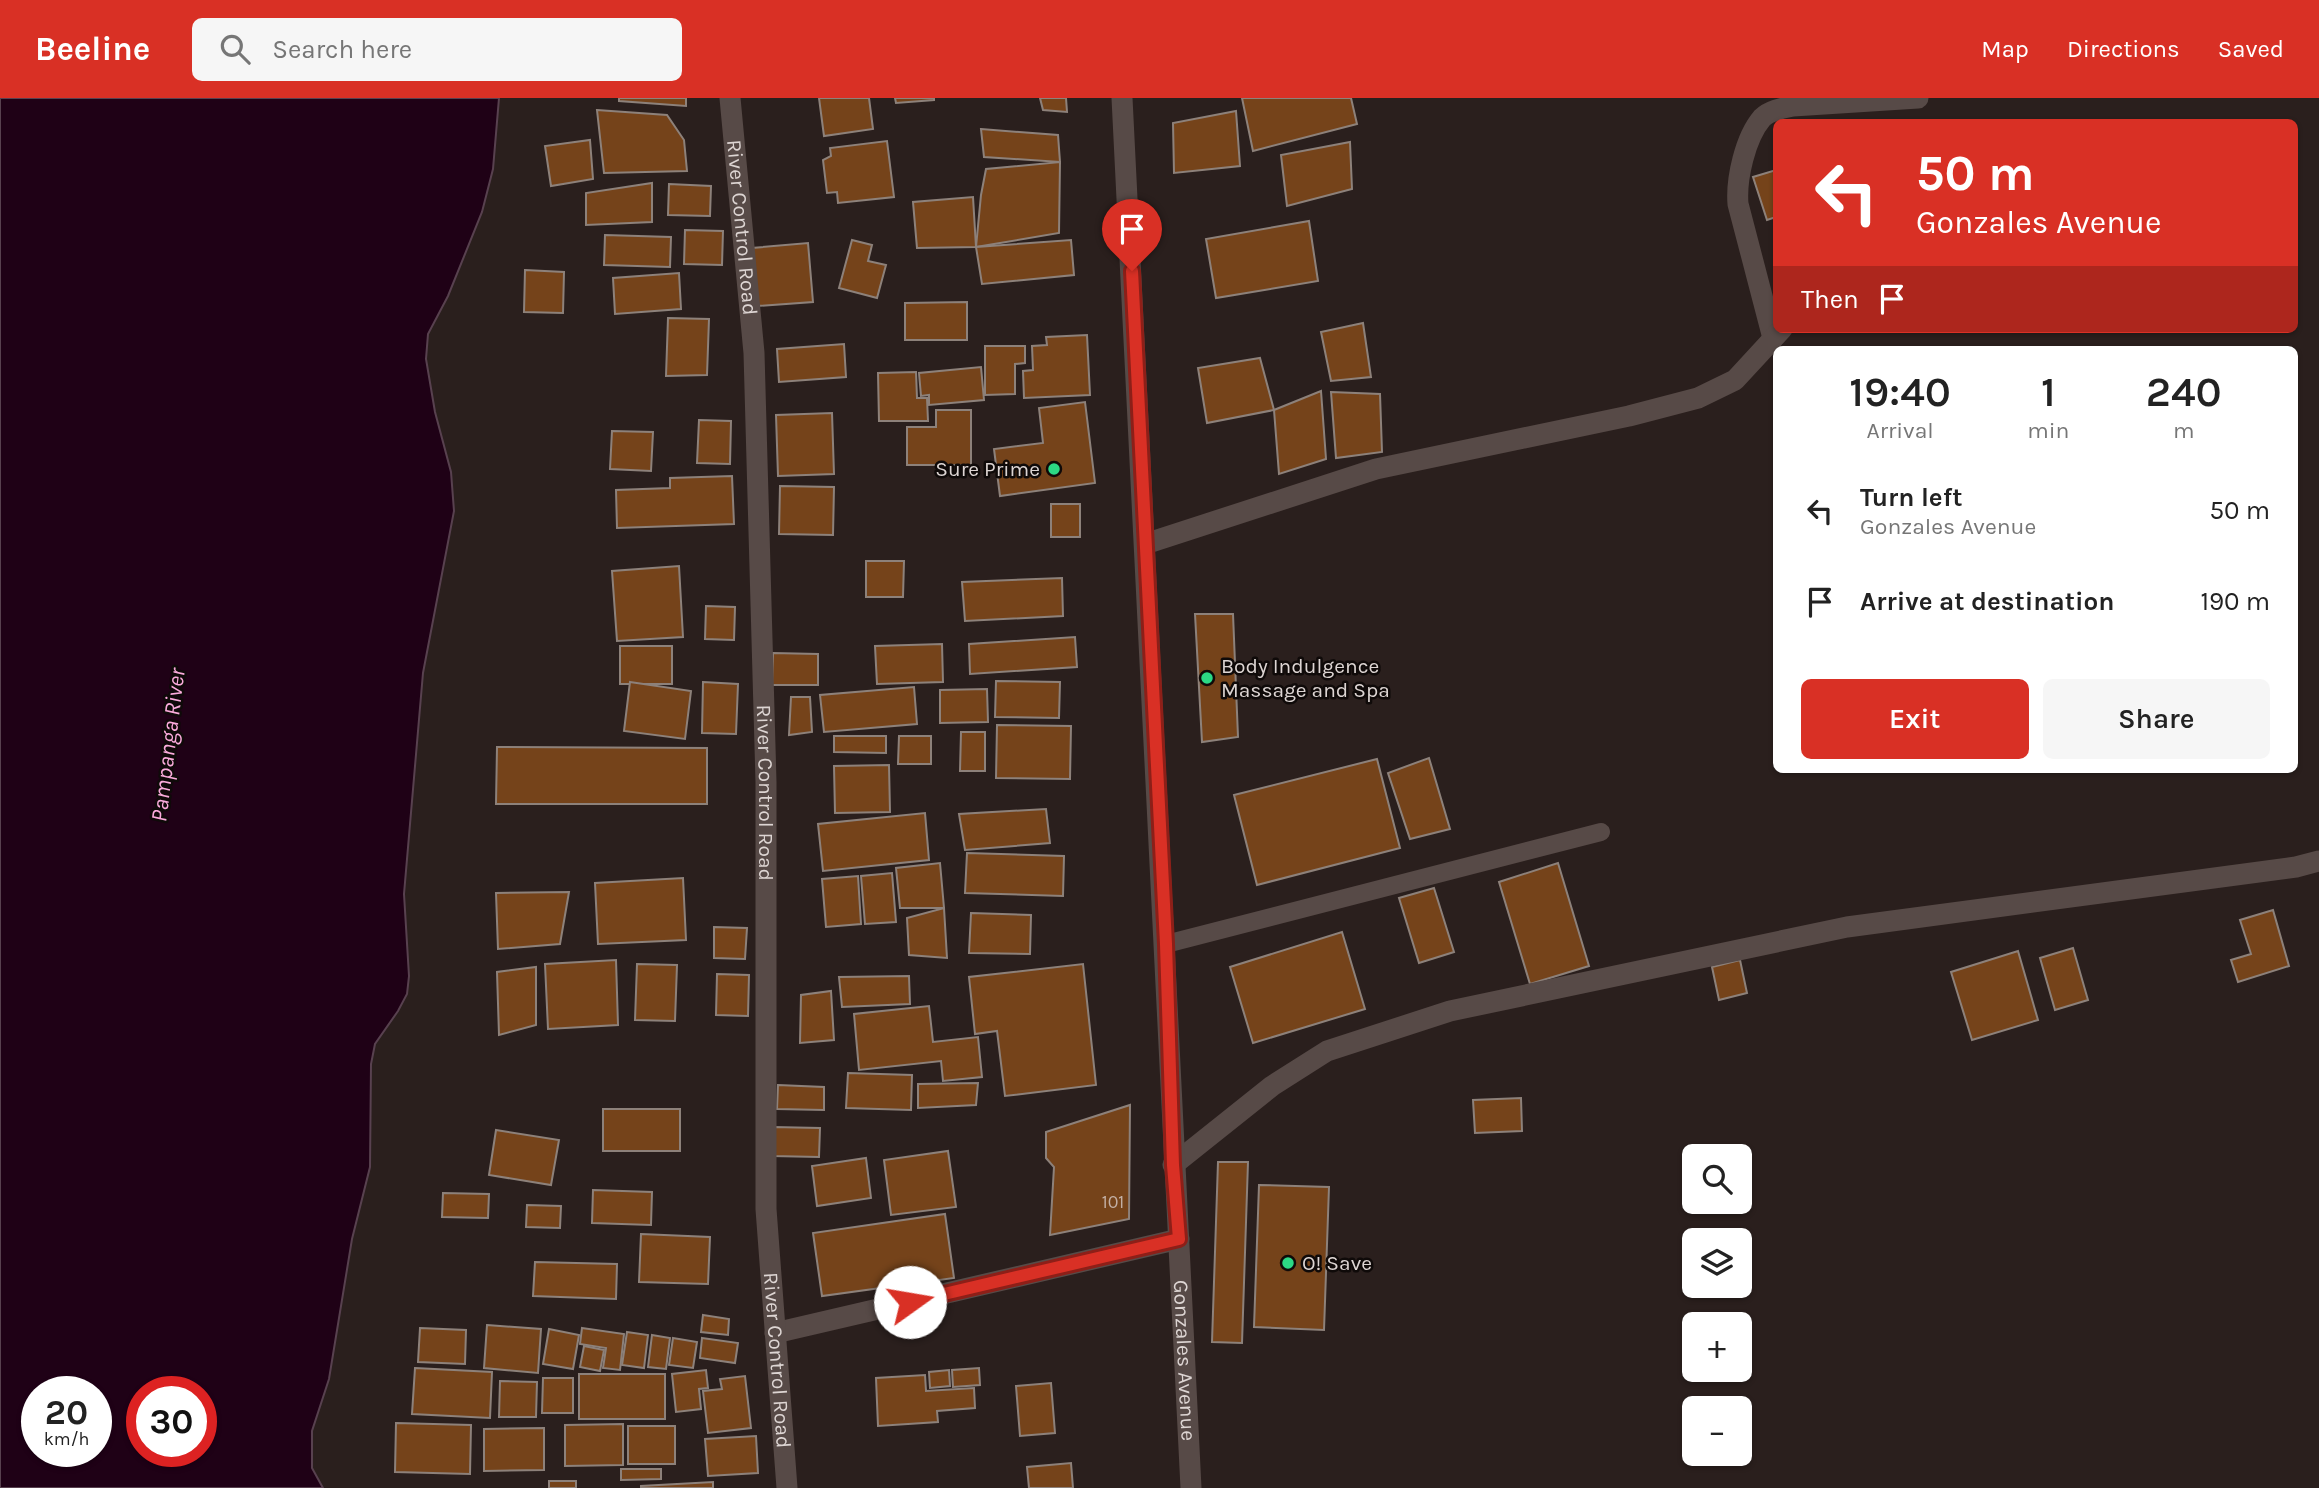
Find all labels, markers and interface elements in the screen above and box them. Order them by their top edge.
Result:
search box [192,18,682,81]
text: Beeline [35,30,150,68]
icon: search [216,30,254,68]
text: Search here [272,34,412,65]
text: Map [1981,35,2029,63]
text: Directions [2067,35,2180,63]
text: Saved [2218,35,2284,63]
street label: River Control Road [722,138,762,316]
text: 50 m [1916,145,2034,202]
icon: left [1801,147,1892,238]
pin [1102,199,1162,271]
text: Gonzales Avenue [1916,204,2161,241]
icon: arrive [1113,210,1151,248]
icon: arrive [1873,280,1911,318]
text: Then [1801,284,1859,315]
text: 19:40 [1849,367,1951,417]
text: 1 [2041,367,2056,417]
text: 240 [2146,367,2222,417]
text: Arrival [1866,417,1934,444]
text: min [2027,417,2069,444]
text: m [2173,417,2194,444]
place label: Sure Prime [935,457,1040,481]
marker: Sure Prime [1046,461,1062,477]
text: Turn left [1860,482,1962,513]
icon: left [1801,492,1839,530]
text: 50 m [2209,495,2270,526]
text: Gonzales Avenue [1860,513,2036,540]
icon: arrive [1801,583,1839,621]
text: Arrive at destination [1860,586,2114,617]
text: 190 m [2200,586,2270,617]
place label: Body Indulgence Massage and Spa [1221,654,1390,702]
water label: Pampanga River [145,665,191,823]
marker: Body Indulgence Massage and Spa [1199,670,1215,686]
button: Exit [1801,679,2029,759]
button: Share [2043,679,2270,759]
street label: River Control Road [752,704,778,881]
map controls [1682,1144,1752,1466]
button: search [1682,1144,1752,1214]
house number: 101 [1102,1191,1124,1213]
button: layers [1682,1228,1752,1298]
place label: O! Save [1302,1251,1372,1275]
marker: O! Save [1280,1255,1296,1271]
position arrow [873,1265,947,1339]
street label: River Control Road [759,1271,796,1449]
street label: Gonzales Avenue [1169,1279,1201,1442]
button: + [1682,1312,1752,1382]
speed limit sign: 30 [126,1376,217,1467]
text: 20 [45,1392,88,1433]
button: − [1682,1396,1752,1466]
text: km/h [44,1428,89,1450]

